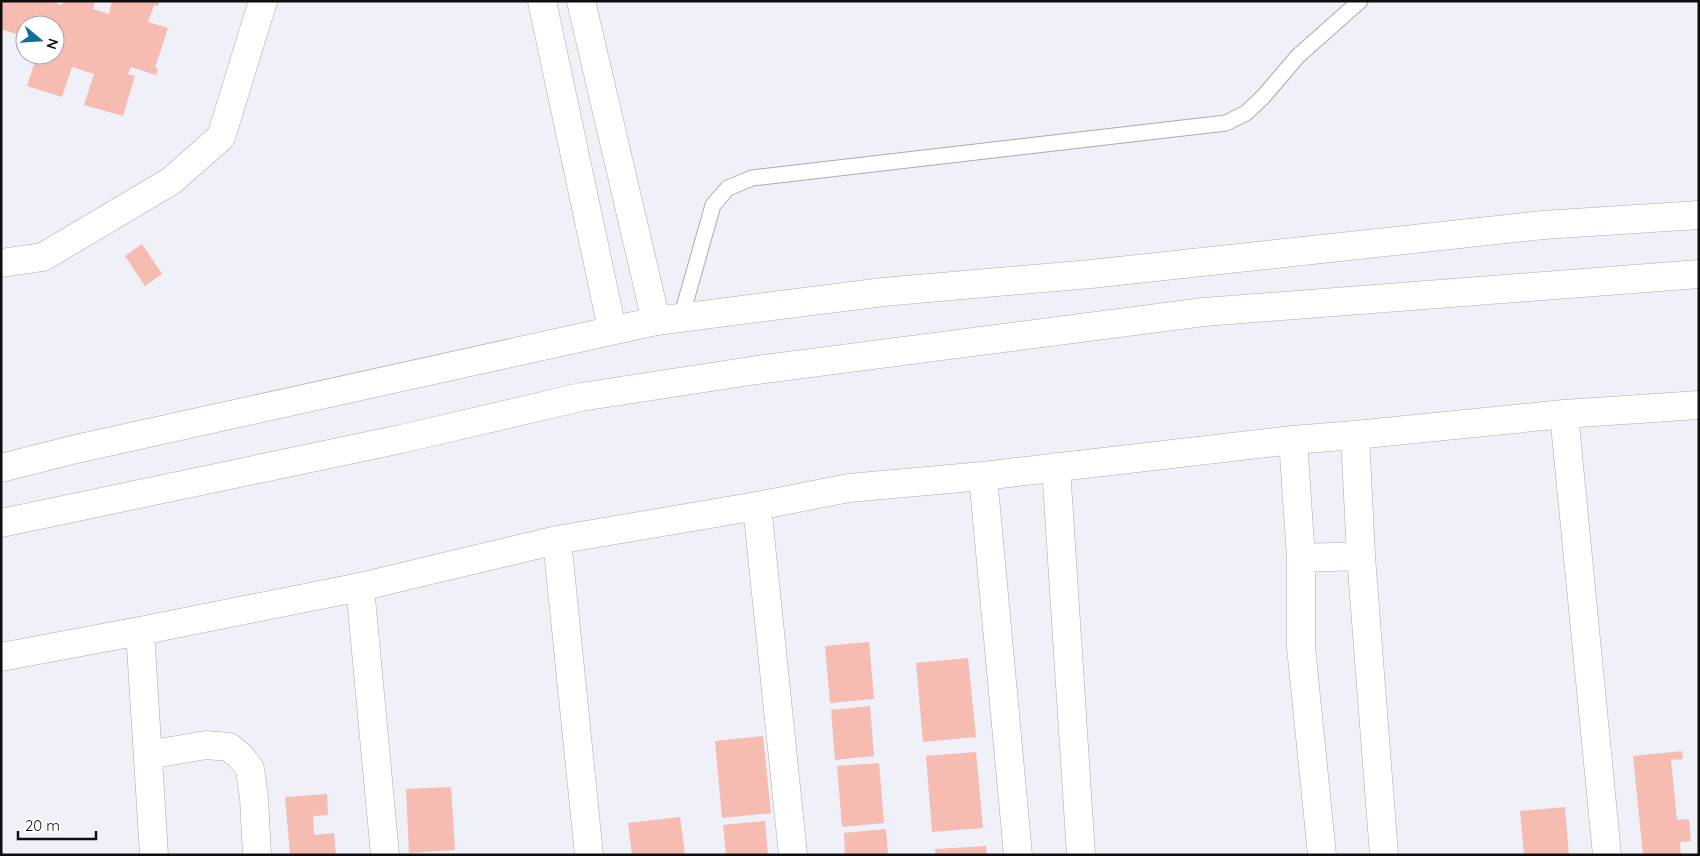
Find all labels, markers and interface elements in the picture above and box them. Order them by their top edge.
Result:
north arrow [15,15,65,65]
text: N [42,36,63,52]
scale bar [18,808,95,840]
text: 20 m [25,816,60,835]

